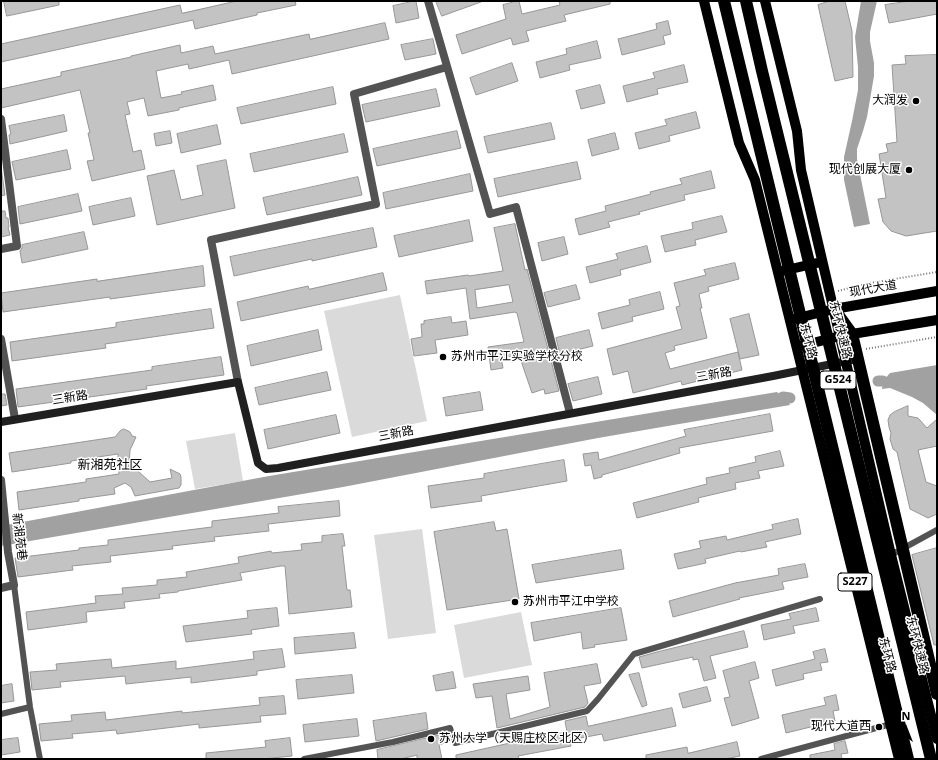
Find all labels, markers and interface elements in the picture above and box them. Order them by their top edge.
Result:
place label: 大润发 [872,94,908,108]
marker: 大润发 [911,96,921,106]
place label: 现代创展大厦 [829,163,901,177]
marker: 现代创展大厦 [904,165,914,175]
street label: 现代大道 [848,278,898,300]
street label: 东环快速路 [826,299,854,361]
street label: 东环路 [797,322,819,360]
place label: 苏州市平江实验学校分校 [451,350,583,364]
marker: 苏州市平江实验学校分校 [438,352,448,362]
street label: 三新路 [695,365,733,385]
road number: G524 [820,371,856,389]
street label: 三新路 [51,388,89,408]
street label: 三新路 [377,423,415,445]
district label: 新湘苑社区 [78,457,142,473]
street label: 新湘苑巷 [9,512,29,562]
road number: S227 [838,573,872,591]
place label: 苏州市平江中学校 [523,595,619,609]
marker: 苏州市平江中学校 [510,597,520,607]
street label: 东环快速路 [903,614,931,676]
street label: 东环路 [876,636,898,674]
north arrow [886,708,926,748]
text: N [902,708,910,723]
place label: 现代大道西 [811,720,871,734]
marker: 现代大道西 [874,722,884,732]
place label: 苏州大学（天赐庄校区北区） [439,732,595,746]
marker: 苏州大学（天赐庄校区北区） [426,734,436,744]

